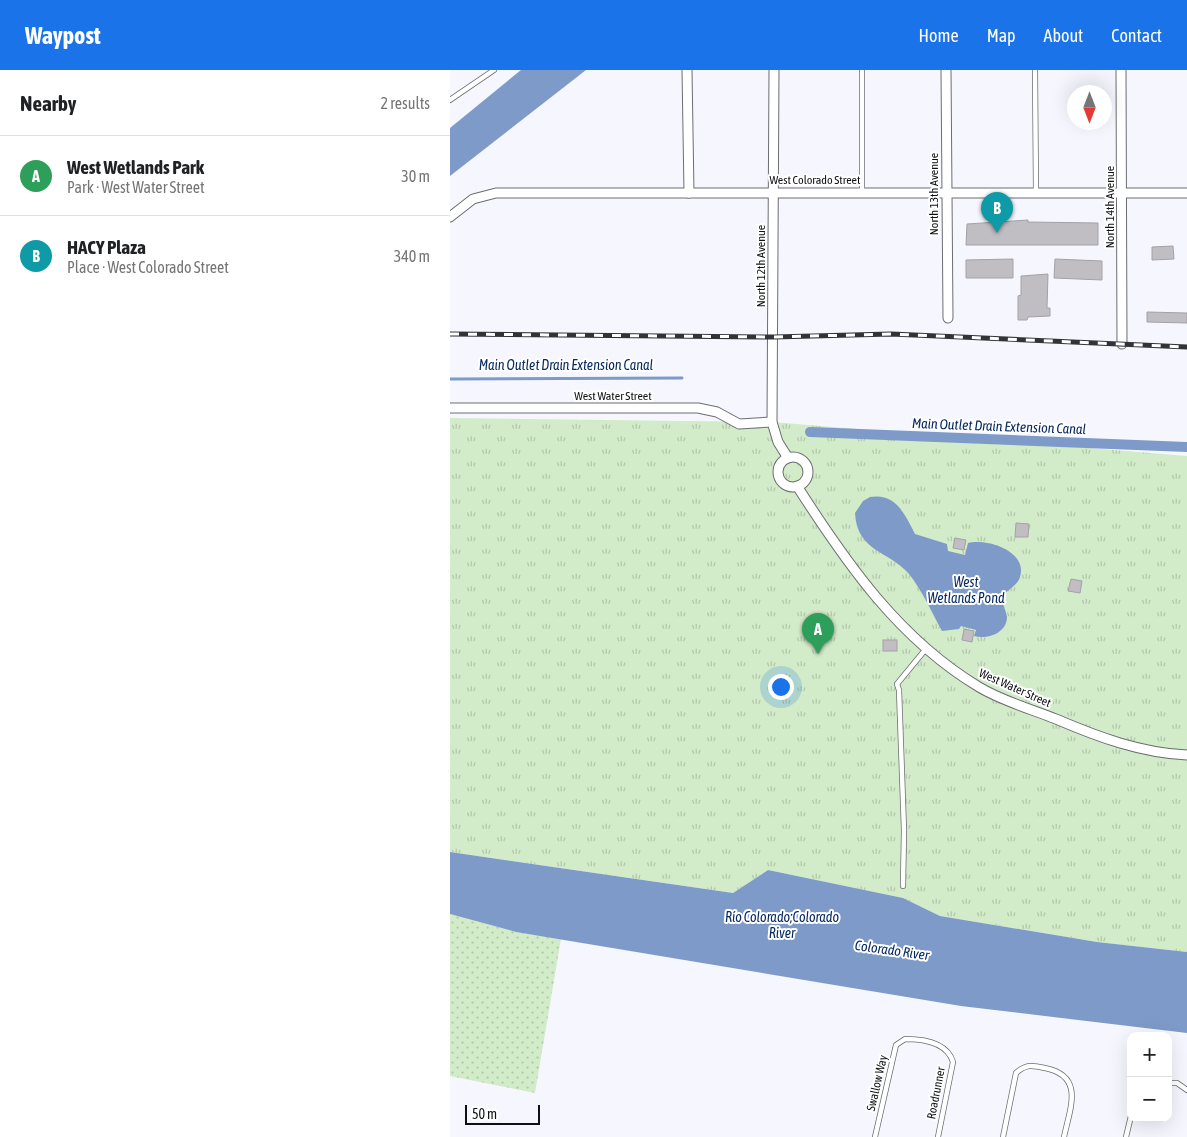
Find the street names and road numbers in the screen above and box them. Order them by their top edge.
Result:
street label: North 13th Avenue [927,153,941,235]
street label: North 14th Avenue [1103,166,1117,248]
street label: West Colorado Street [769,173,861,187]
street label: North 12th Avenue [754,225,768,307]
street label: West Water Street [574,389,652,403]
street label: West Water Street [977,666,1054,710]
street label: Swallow Way [864,1054,890,1112]
street label: Roadrunner [924,1065,948,1120]

